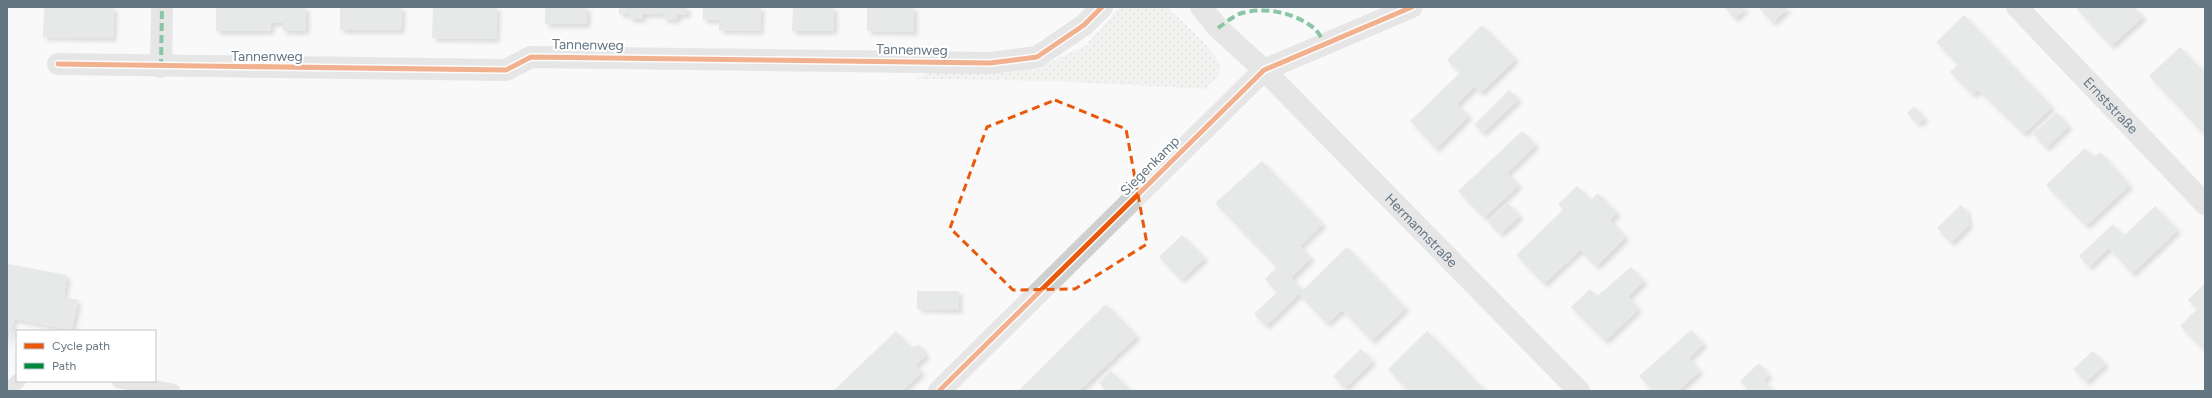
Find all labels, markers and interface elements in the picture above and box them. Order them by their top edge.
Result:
street label: Tannenweg [552,36,624,54]
street label: Tannenweg [876,41,948,59]
street label: Tannenweg [231,48,303,65]
street label: Ernststraße [2080,73,2142,138]
street label: Siegenkamp [1117,133,1183,199]
street label: Hermannstraße [1381,190,1462,271]
legend [16,330,156,382]
text: Cycle path [52,339,110,353]
text: Path [52,359,76,373]

